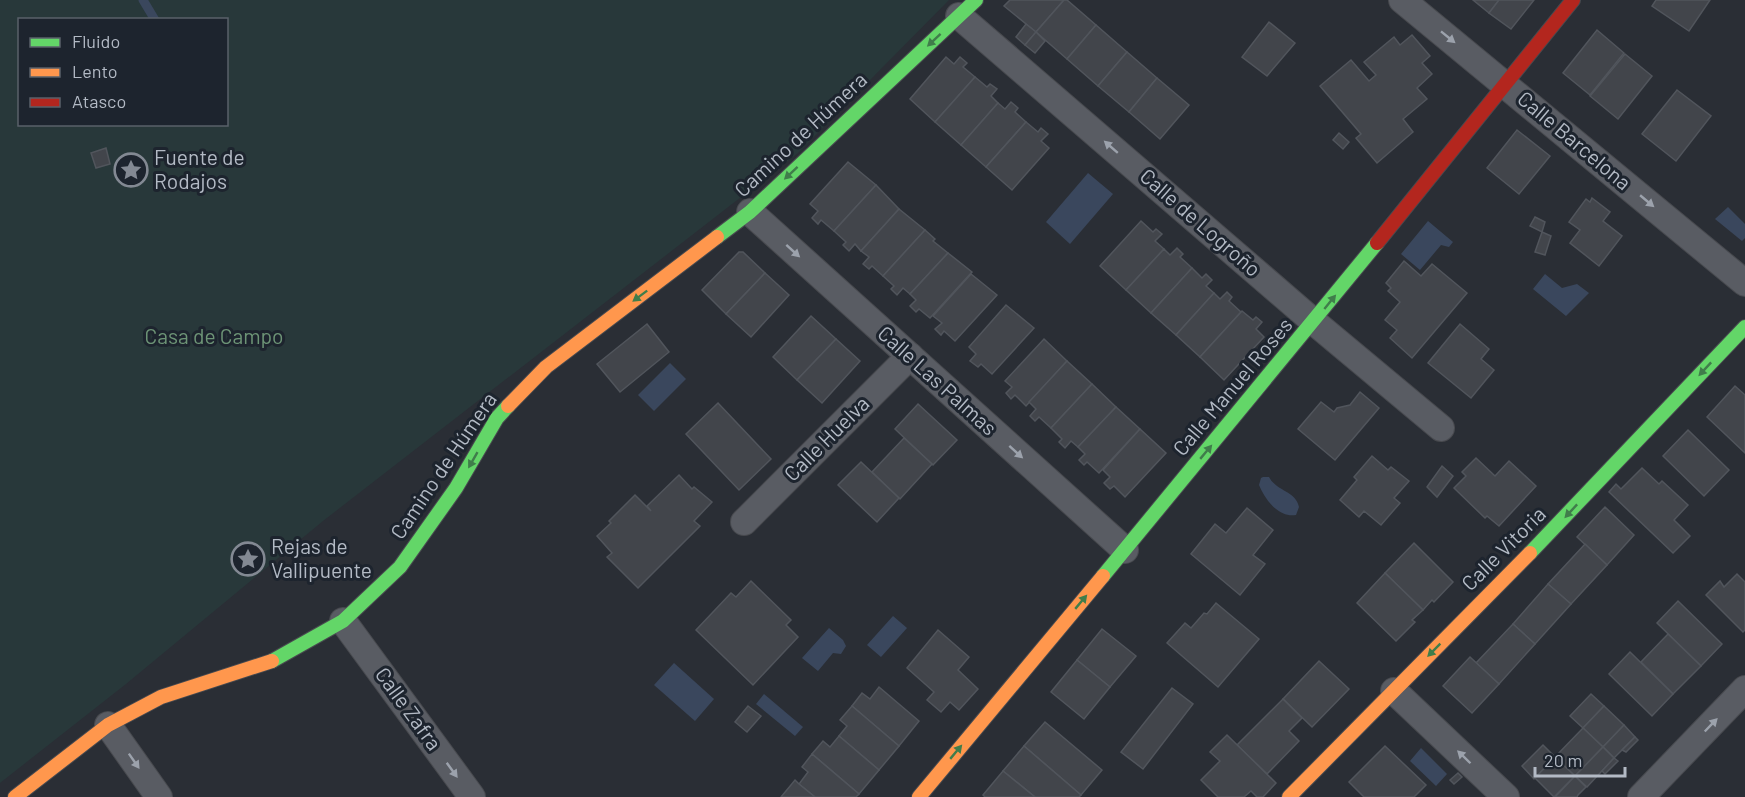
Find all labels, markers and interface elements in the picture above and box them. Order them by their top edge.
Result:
legend [18,18,228,126]
text: Fluido [72,30,120,52]
one-way arrow [1440,30,1456,43]
one-way arrow [926,33,941,47]
text: Lento [72,60,118,82]
street label: Camino de Húmera [729,66,871,202]
street label: Calle Barcelona [1513,85,1637,194]
text: Atasco [72,90,126,112]
one-way arrow [1104,141,1119,154]
place label: Fuente de Rodajos [154,144,245,193]
place icon: Fuente de Rodajos [113,152,149,188]
street label: Calle de Logroño [1136,163,1266,281]
one-way arrow [784,166,799,180]
one-way arrow [1639,194,1654,207]
one-way arrow [785,244,800,257]
one-way arrow [632,289,647,301]
one-way arrow [1324,294,1337,310]
street label: Calle Manuel Roses [1167,312,1297,460]
street label: Calle Las Palmas [873,320,1003,440]
park label: Casa de Campo [145,323,283,348]
one-way arrow [1699,361,1712,376]
street label: Camino de Húmera [384,387,501,543]
street label: Calle Huelva [778,390,874,486]
one-way arrow [1008,445,1023,458]
one-way arrow [1199,445,1212,460]
one-way arrow [467,452,478,468]
street label: Calle Vitoria [1456,501,1550,595]
one-way arrow [1565,503,1578,518]
place label: Rejas de Vallipuente [271,533,372,582]
place icon: Rejas de Vallipuente [230,541,266,577]
one-way arrow [1074,595,1087,610]
one-way arrow [1428,642,1442,656]
street label: Calle Zafra [371,662,448,754]
one-way arrow [1704,717,1718,732]
scale bar [1535,740,1625,778]
one-way arrow [950,744,963,760]
text: 20 m [1544,749,1582,771]
one-way arrow [1457,750,1471,764]
one-way arrow [128,752,140,768]
one-way arrow [446,763,458,778]

